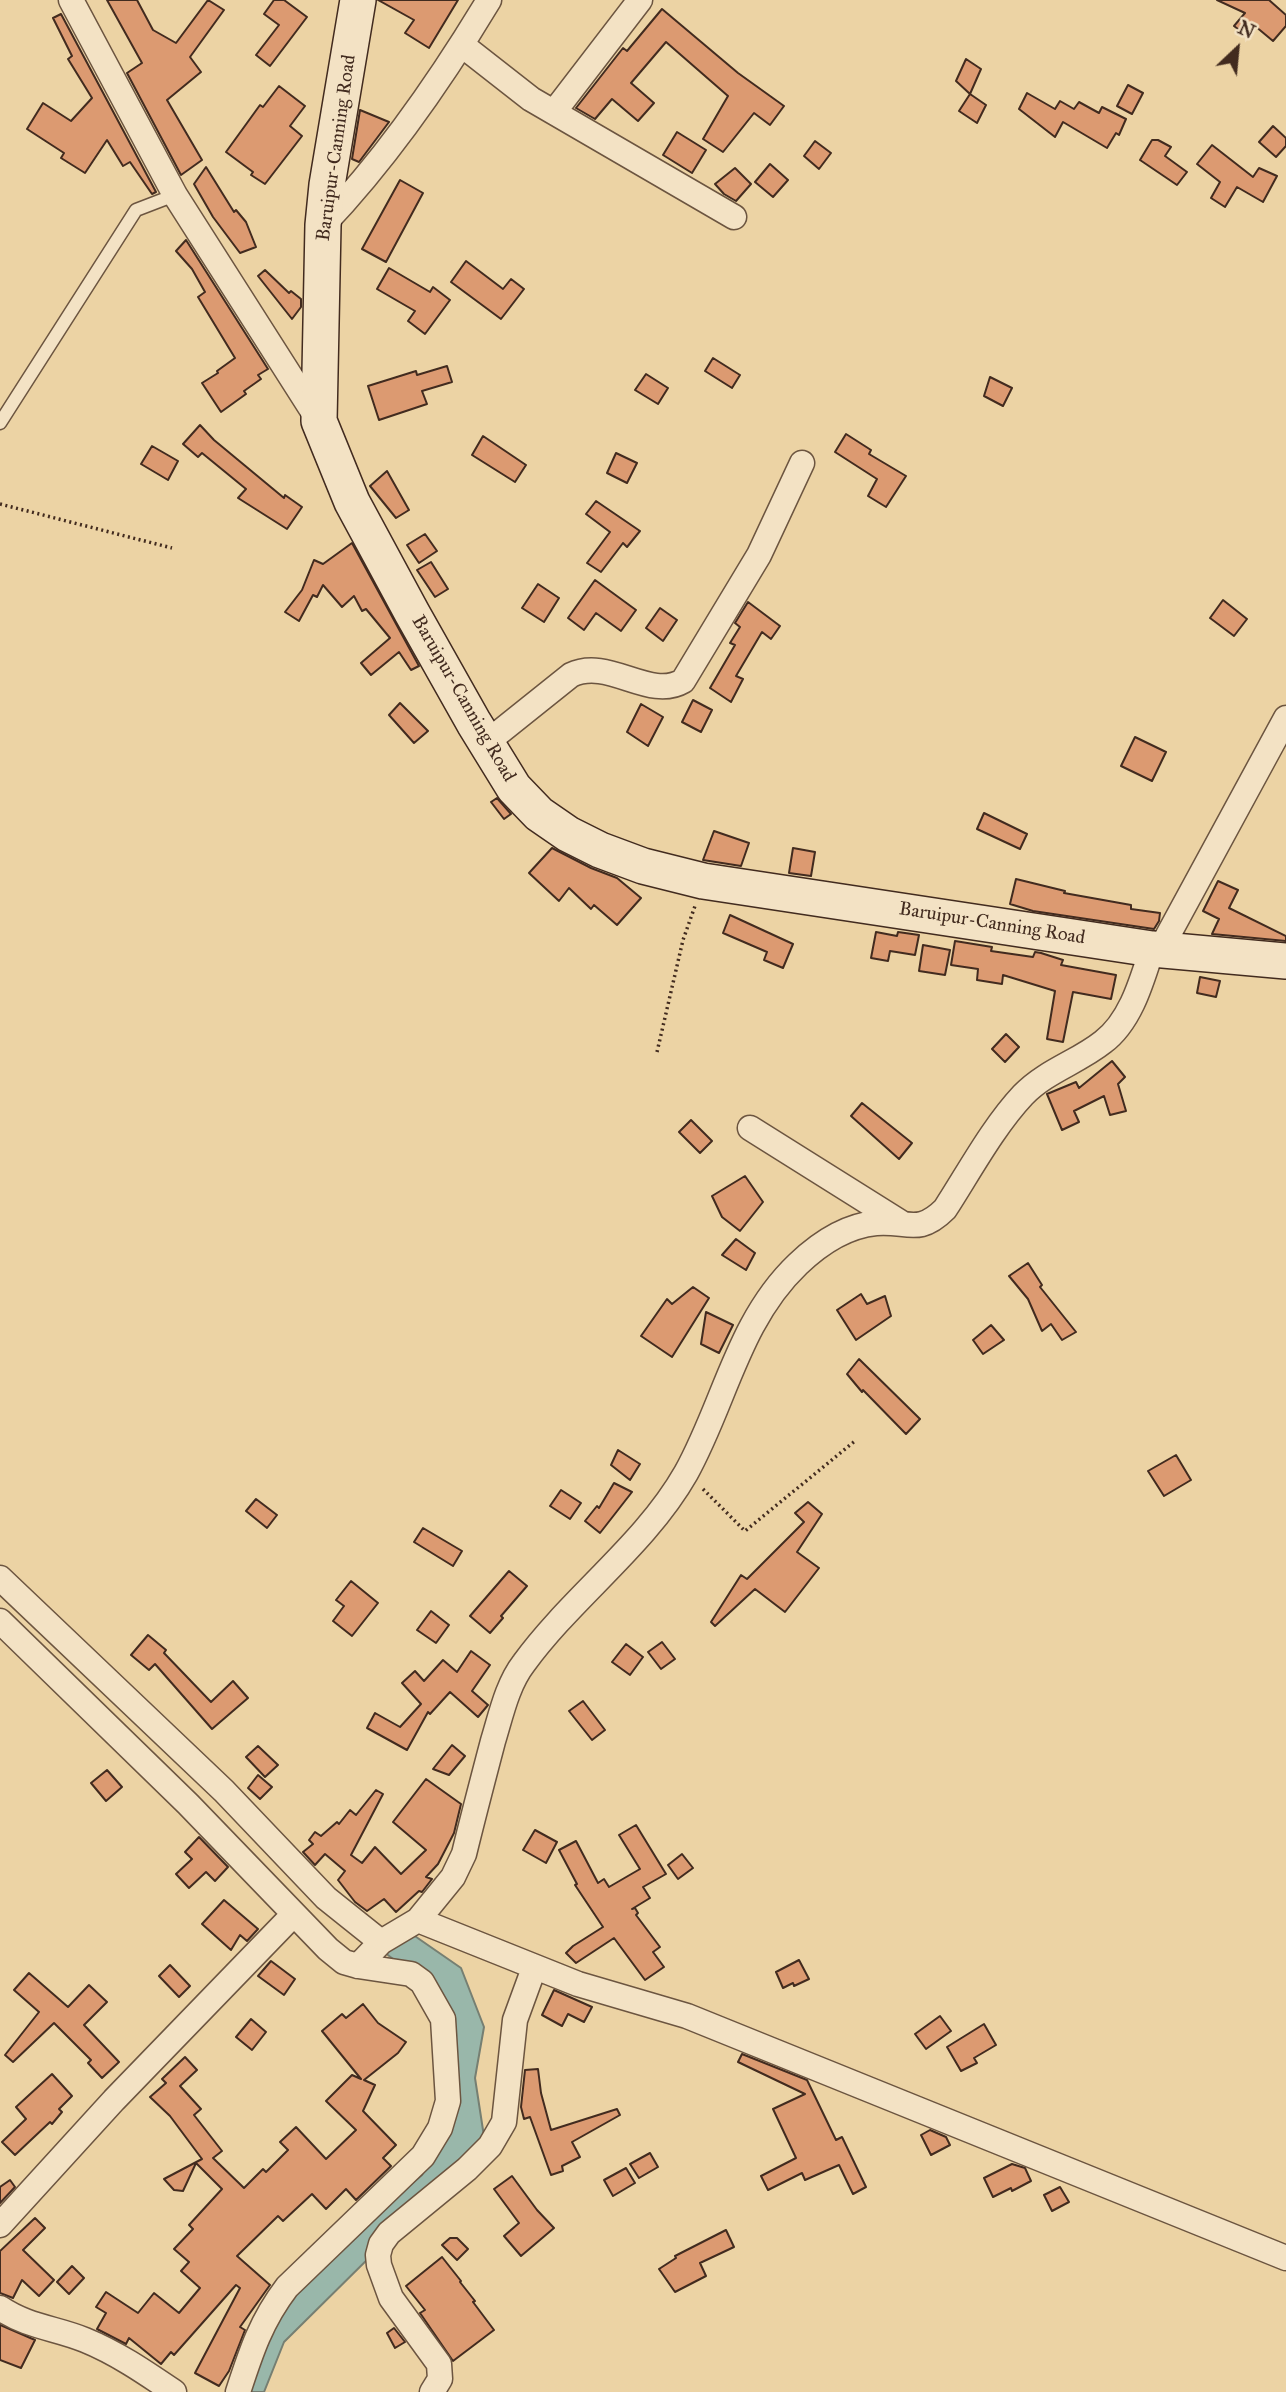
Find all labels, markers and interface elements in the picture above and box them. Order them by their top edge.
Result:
north arrow [1202,14,1272,84]
text: N [1234,16,1259,44]
street label: Baruipur-Canning Road [313,53,361,243]
street label: Baruipur-Canning Road [406,612,520,786]
street label: Baruipur-Canning Road [897,898,1087,950]

